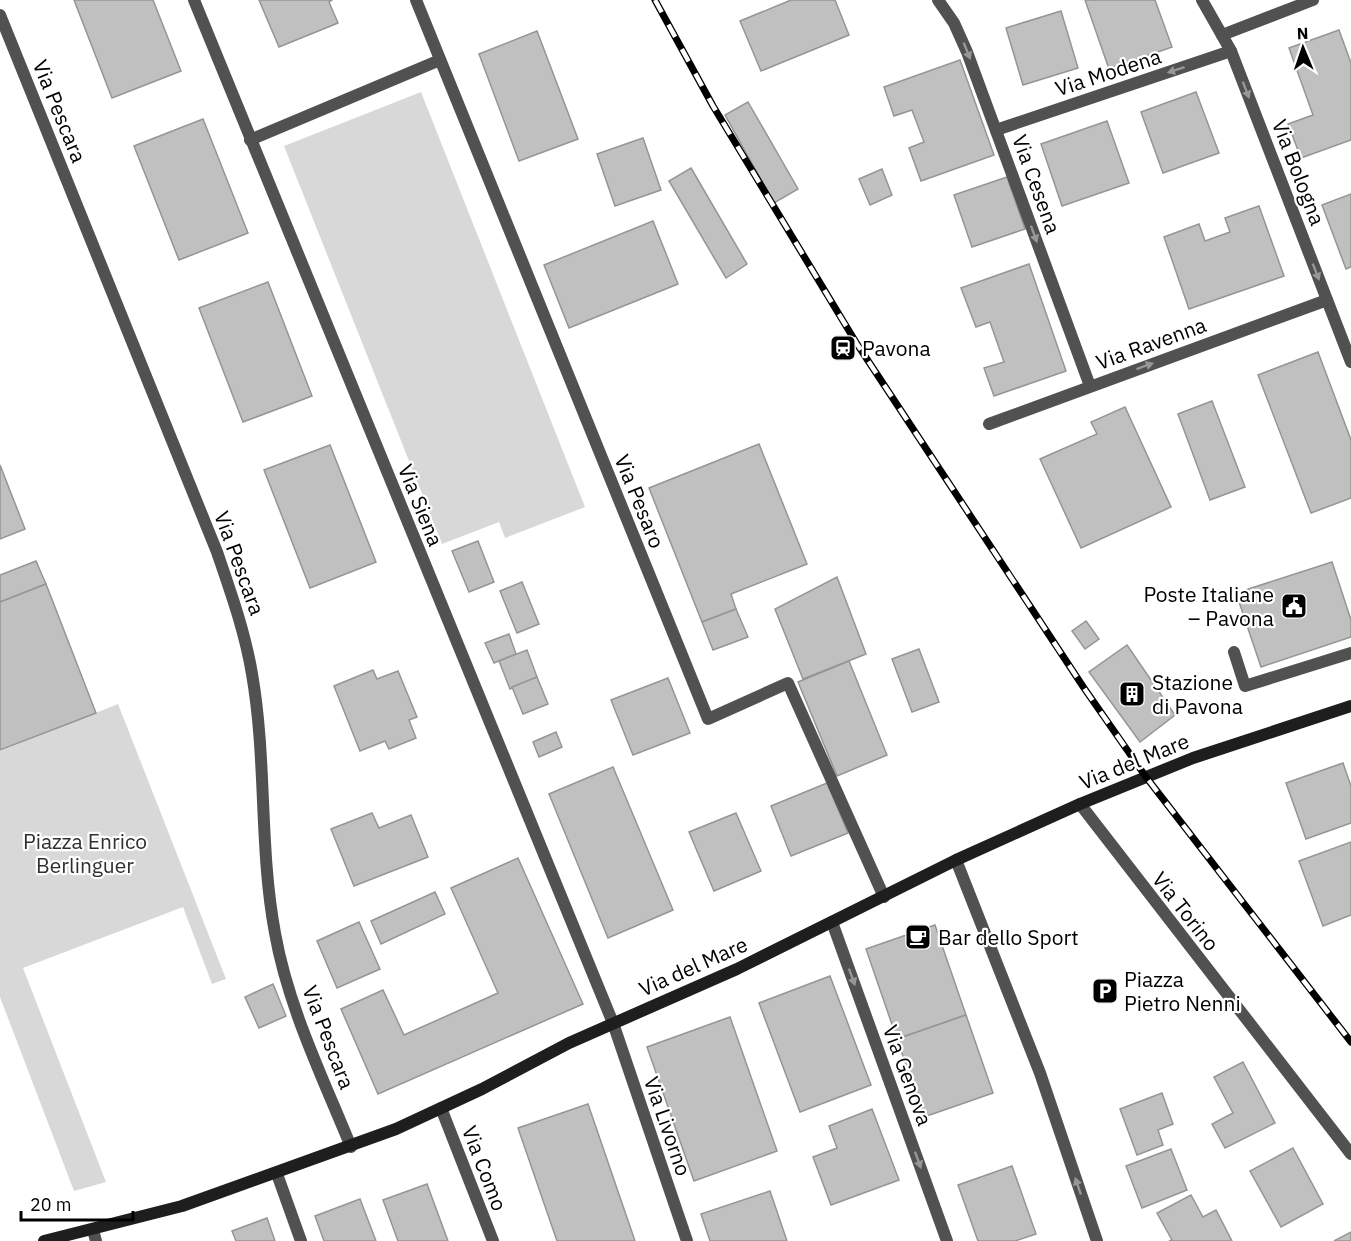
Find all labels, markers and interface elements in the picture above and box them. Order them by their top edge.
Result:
north arrow [1273,18,1333,78]
text: N [1296,23,1309,43]
one-way arrow [963,42,972,60]
street label: Via Modena [1051,42,1165,102]
street label: Via Pescara [27,55,93,167]
one-way arrow [1167,65,1185,75]
one-way arrow [1242,81,1252,99]
street label: Via Bologna [1266,115,1332,229]
street label: Via Cesena [1006,130,1068,238]
one-way arrow [1030,225,1040,243]
one-way arrow [1312,263,1322,281]
street label: Via Ravenna [1092,310,1210,376]
station icon: Pavona [828,333,858,363]
place label: Pavona [862,334,931,362]
one-way arrow [1136,361,1154,371]
street label: Via Pesaro [609,450,671,552]
street label: Via Siena [392,460,450,550]
street label: Via Pescara [208,507,272,619]
place label: Poste Italiane – Pavona [1143,580,1274,632]
public building icon: Poste Italiane – Pavona [1279,591,1309,621]
place label: Stazione di Pavona [1152,668,1243,720]
building icon: Stazione di Pavona [1117,679,1147,709]
street label: Via del Mare [1075,726,1193,796]
park label: Piazza Enrico Berlinguer [23,827,147,879]
street label: Via Torino [1146,866,1226,956]
cafe icon: Bar dello Sport [903,922,933,952]
place label: Bar dello Sport [938,923,1079,951]
street label: Via del Mare [634,930,752,1002]
place label: Piazza Pietro Nenni [1124,965,1241,1017]
one-way arrow [848,968,858,986]
parking icon: Piazza Pietro Nenni [1090,976,1120,1006]
street label: Via Pescara [296,981,362,1093]
street label: Via Genova [877,1021,939,1129]
street label: Via Livorno [638,1073,698,1179]
street label: Via Como [456,1121,514,1215]
one-way arrow [914,1151,924,1169]
one-way arrow [1073,1177,1083,1195]
scale bar [21,1184,134,1222]
text: 20 m [30,1193,72,1216]

